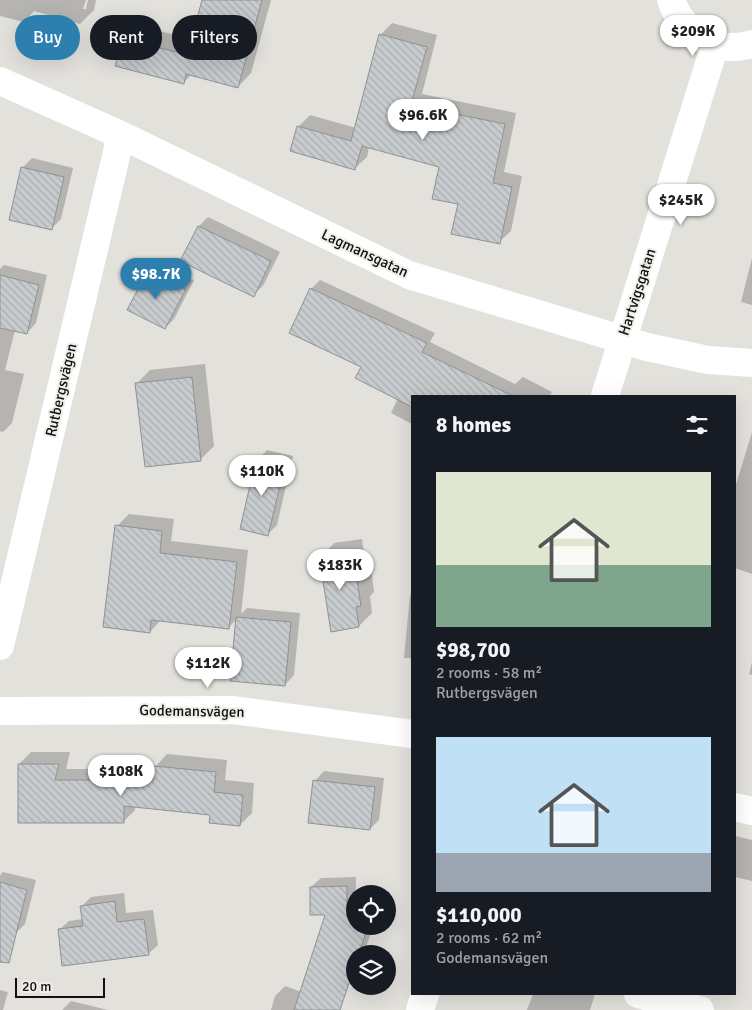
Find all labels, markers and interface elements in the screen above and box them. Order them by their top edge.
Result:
chip: Buy [15,15,80,60]
chip: Rent [90,15,162,60]
chip: Filters [172,15,257,60]
pin: $209K [658,15,728,57]
text: $209K [671,21,715,41]
pin: $96.6K [382,98,464,141]
text: $96.6K [398,105,448,125]
pin: $245K [646,184,716,226]
text: $245K [659,190,703,210]
street label: Lagmansgatan [319,225,411,281]
street label: Hartvigsgatan [614,246,660,338]
pin: $98.7K [115,258,197,300]
text: $98.7K [131,264,181,284]
street label: Rutbergsvägen [42,342,80,438]
icon: filters [683,411,711,439]
text: 8 homes [436,412,511,438]
pin: $110K [227,454,297,497]
text: $110K [240,461,284,481]
icon: home [529,505,619,595]
pin: $183K [305,548,375,591]
text: $183K [318,555,362,575]
text: $98,700 [436,637,510,663]
pin: $112K [173,646,243,689]
text: $112K [186,653,230,673]
text: 2 rooms · 58 m² [436,663,542,683]
text: Rutbergsvägen [436,683,538,703]
street label: Godemansvägen [139,701,245,721]
pin: $108K [86,754,156,797]
text: $108K [99,761,143,781]
icon: home [529,770,619,860]
map controls [346,885,396,995]
button: locate [346,885,396,935]
text: $110,000 [436,902,522,928]
text: 2 rooms · 62 m² [436,928,542,948]
button: layers [346,945,396,995]
text: Godemansvägen [436,948,548,968]
scale bar [15,975,105,998]
text: 20 m [22,978,51,995]

